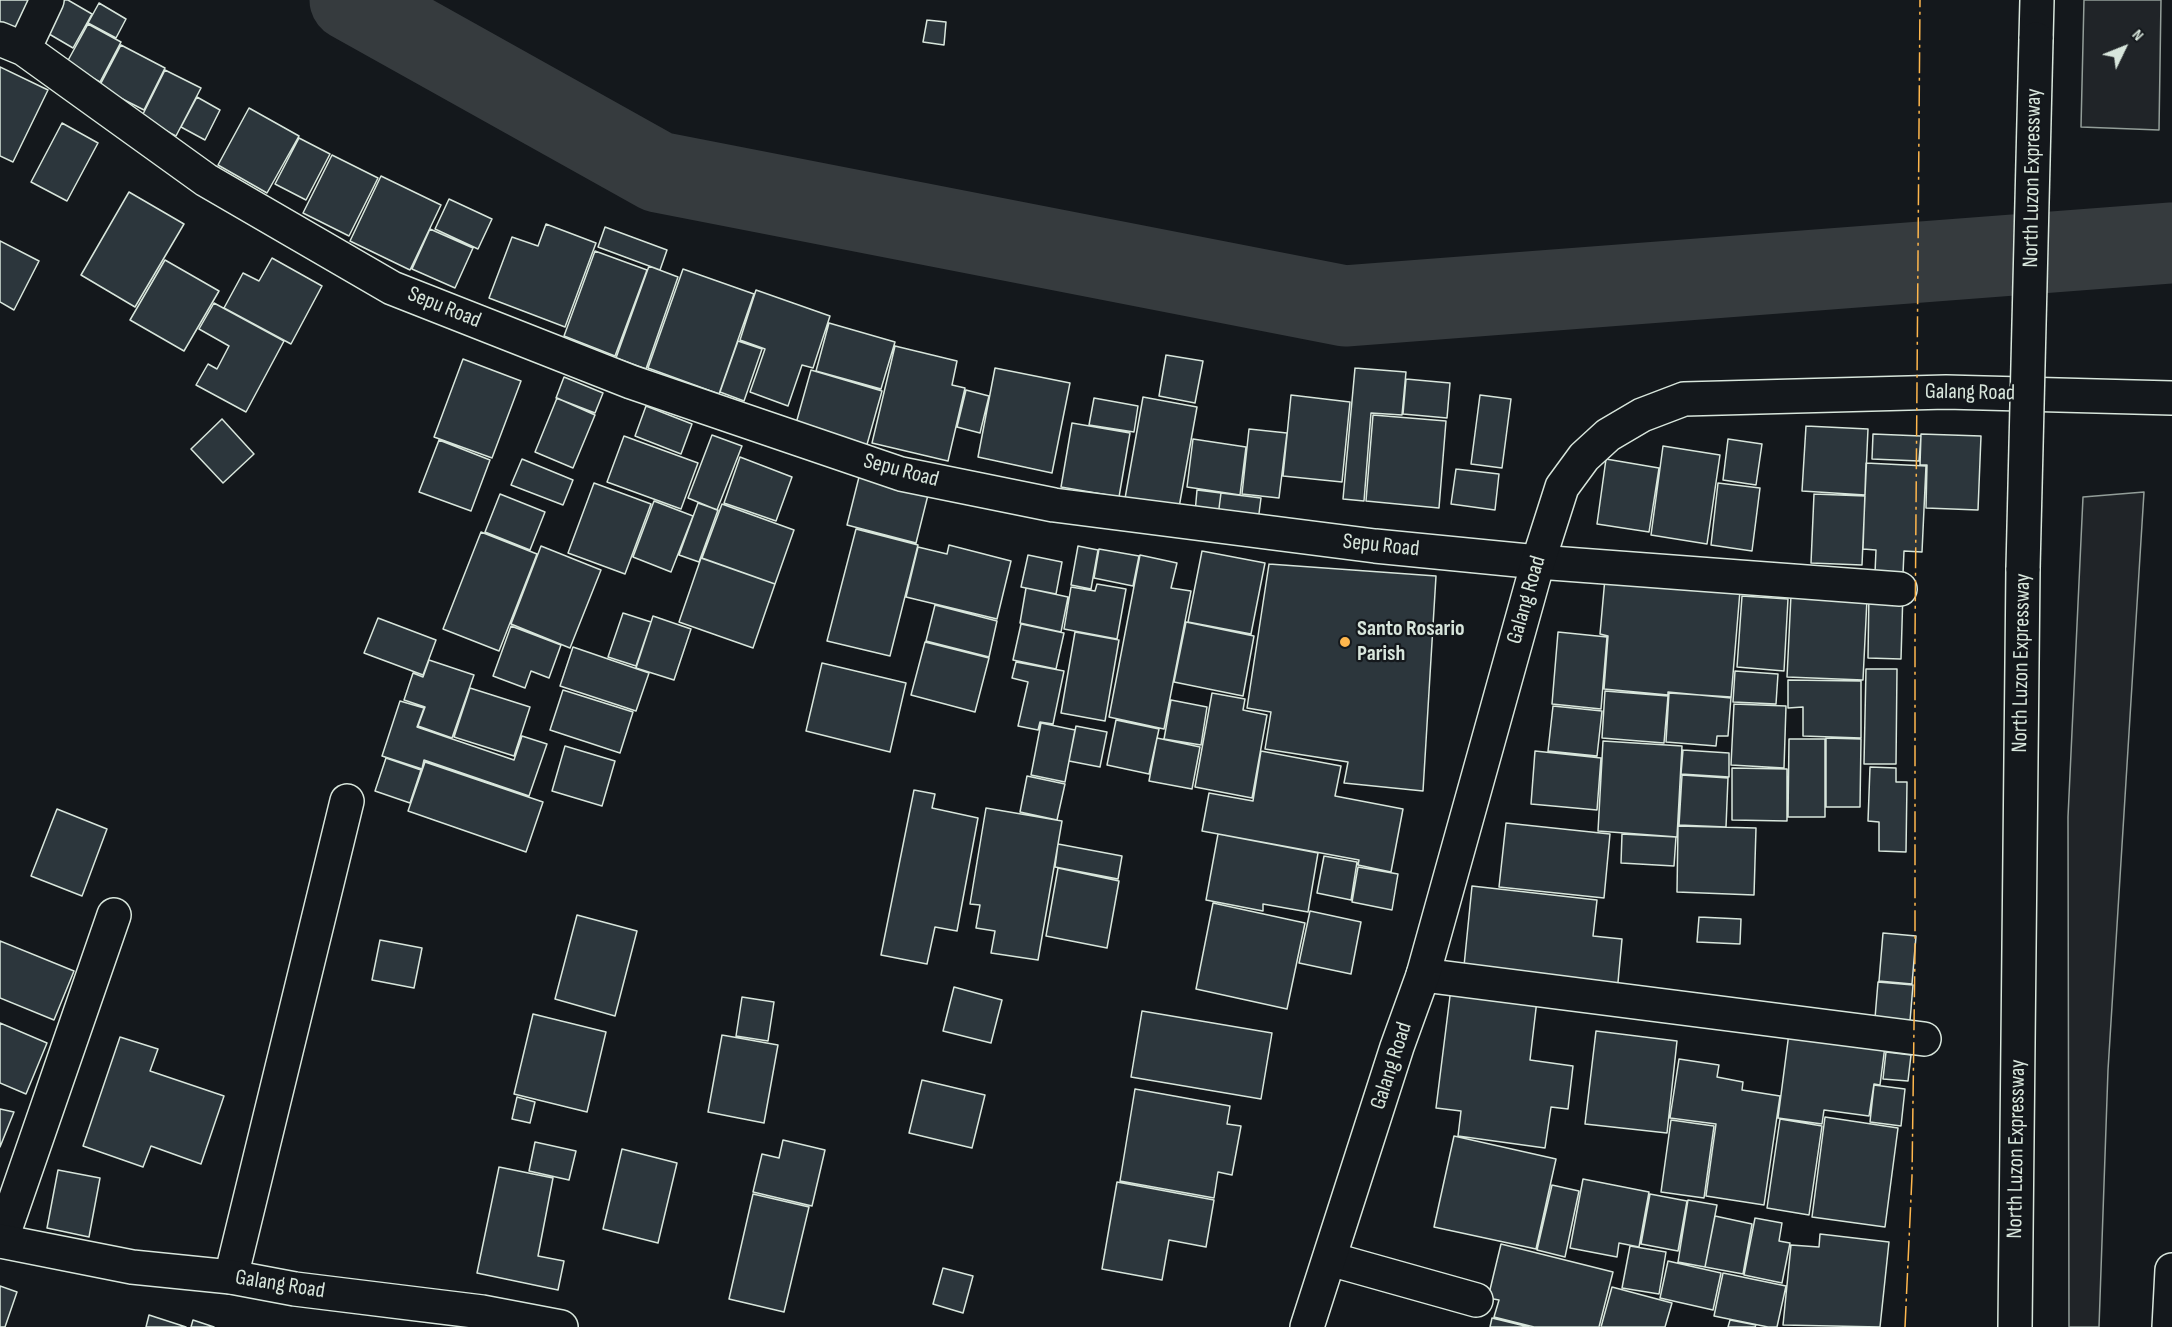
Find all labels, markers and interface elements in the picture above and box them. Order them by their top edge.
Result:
north arrow [2094,18,2154,78]
text: N [2128,26,2147,45]
street label: North Luzon Expressway [2018,88,2048,268]
street label: Sepu Road [403,281,485,335]
street label: Galang Road [1925,379,2015,407]
street label: Sepu Road [861,448,941,494]
street label: Sepu Road [1341,529,1421,563]
street label: Galang Road [1502,553,1552,647]
street label: North Luzon Expressway [2007,573,2037,753]
place label: Santo Rosario Parish [1357,616,1464,668]
marker: Santo Rosario Parish [1338,635,1352,649]
street label: Galang Road [1366,1019,1418,1113]
street label: North Luzon Expressway [2002,1059,2032,1239]
street label: Galang Road [233,1265,327,1305]

